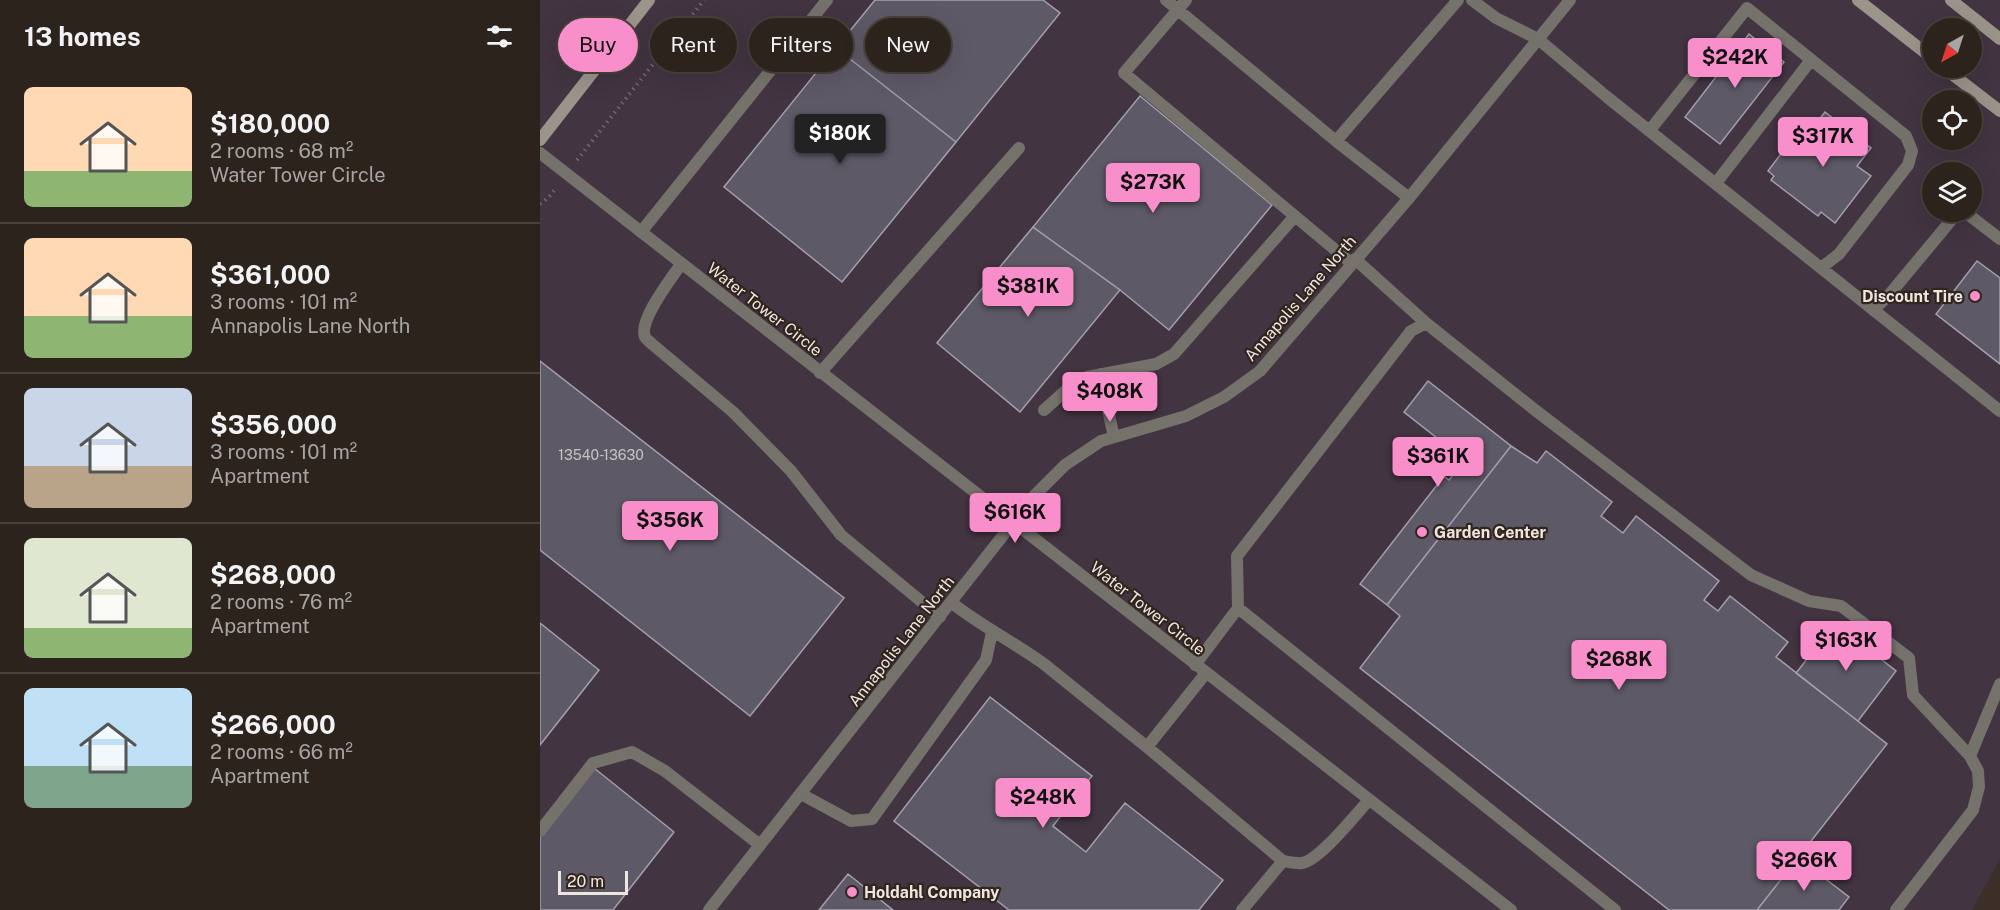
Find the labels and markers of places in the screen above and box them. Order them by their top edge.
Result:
pin: $242K [1693,38,1777,89]
pin: $180K [798,114,882,165]
pin: $317K [1781,117,1865,168]
pin: $273K [1111,163,1195,214]
pin: $381K [986,267,1070,318]
place label: Discount Tire [1862,287,1963,306]
marker: Discount Tire [1968,289,1982,303]
pin: $408K [1068,372,1152,423]
pin: $361K [1396,437,1480,488]
pin: $616K [973,493,1057,544]
pin: $356K [628,501,712,552]
place label: Garden Center [1434,523,1546,542]
marker: Garden Center [1415,525,1429,539]
pin: $163K [1804,621,1888,672]
pin: $268K [1577,640,1661,691]
pin: $248K [1001,778,1085,829]
pin: $266K [1762,841,1846,892]
place label: Holdahl Company [864,883,999,902]
marker: Holdahl Company [845,885,859,899]

